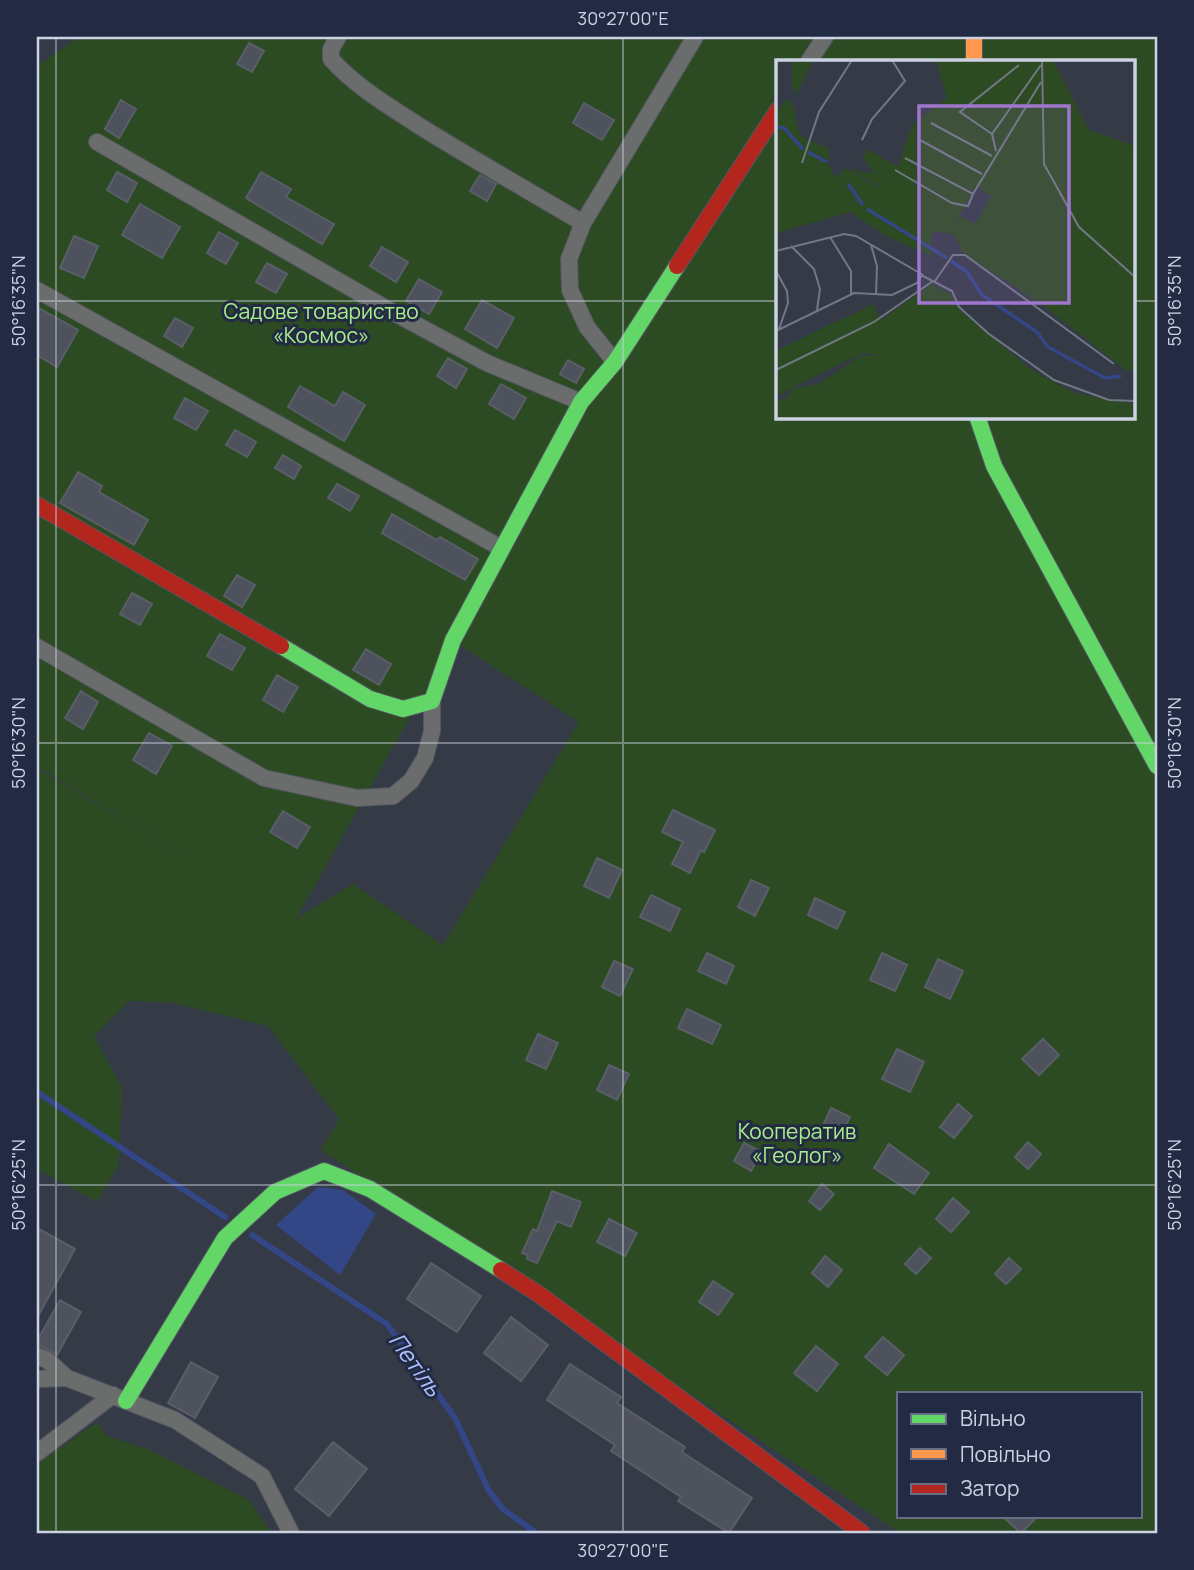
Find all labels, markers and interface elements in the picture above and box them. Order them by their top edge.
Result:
text: 30°27'00"E [577,6,669,30]
inset map [776,60,1134,418]
text: 50°16'35"N [6,255,30,347]
text: 50°16'35"N [1162,255,1186,347]
park label: Садове товариство «Космос» [223,297,419,349]
text: 50°16'30"N [6,697,30,789]
text: 50°16'30"N [1162,697,1186,789]
park label: Кооператив «Геолог» [738,1117,856,1169]
text: 50°16'25"N [6,1139,30,1231]
text: 50°16'25"N [1162,1139,1186,1231]
water label: Петіль [382,1326,450,1403]
legend [897,1392,1142,1518]
text: Вільно [960,1404,1026,1432]
text: Повільно [960,1440,1051,1468]
text: Затор [960,1474,1019,1502]
text: 30°27'00"E [577,1538,669,1562]

